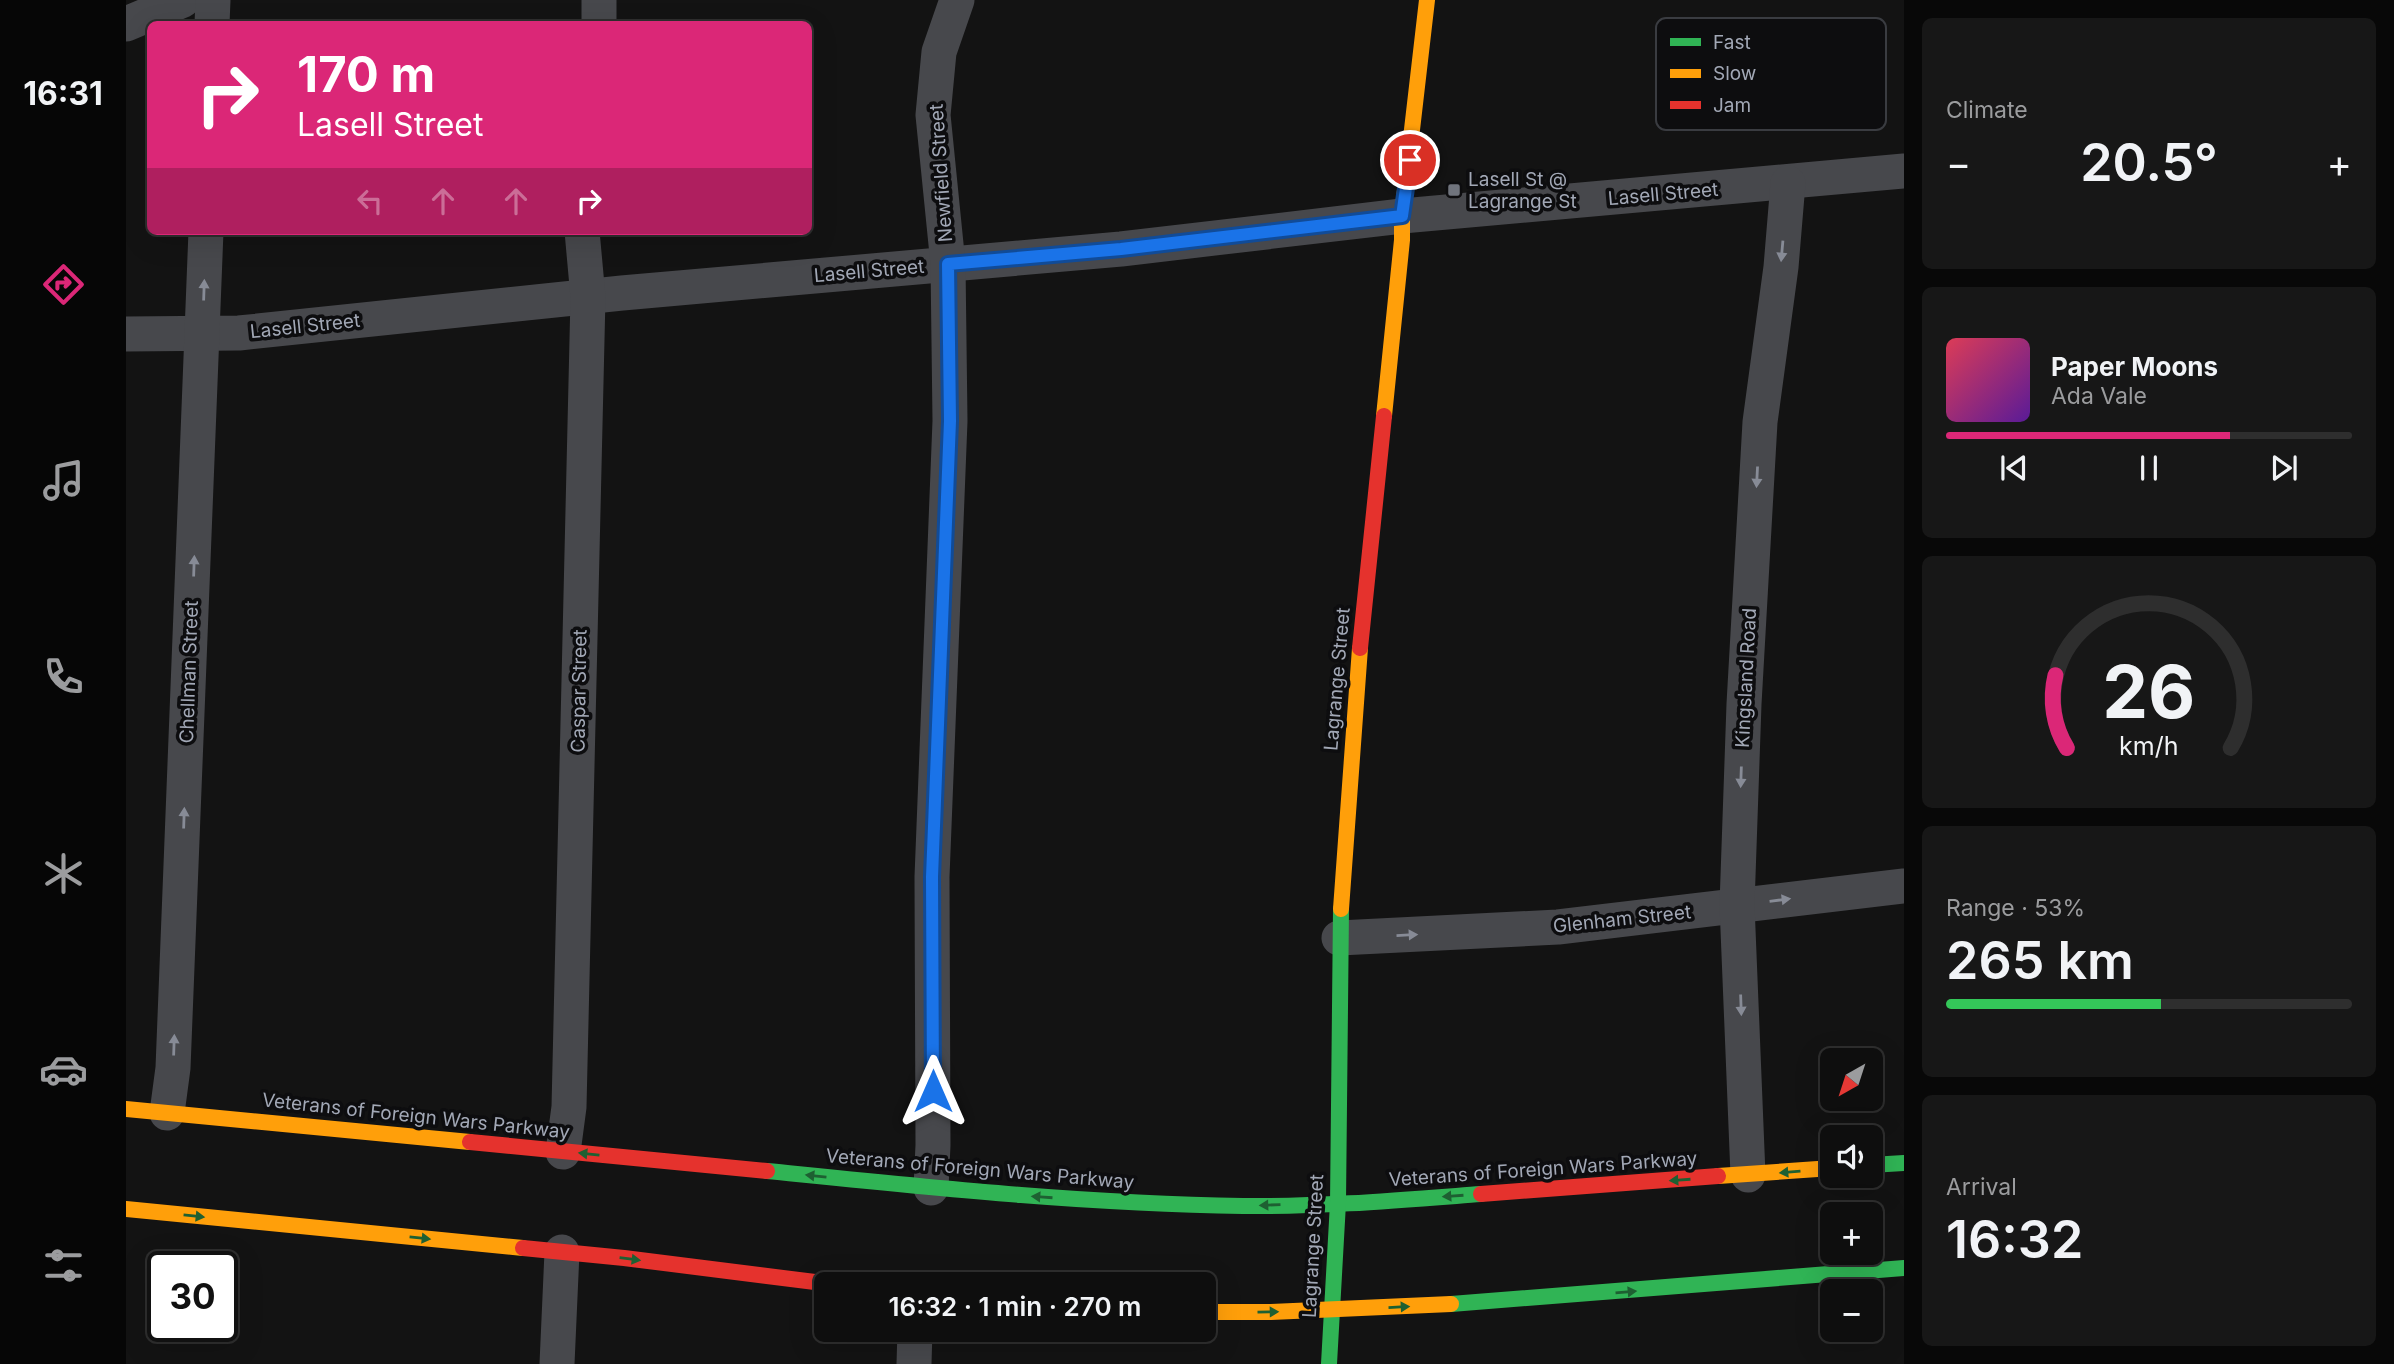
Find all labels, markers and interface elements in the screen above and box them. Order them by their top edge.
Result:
legend [1656,18,1886,130]
text: Fast [1713,31,1751,54]
text: 170 m [297,45,435,104]
icon: right [182,49,273,140]
text: Slow [1713,62,1756,85]
text: 16:31 [23,74,103,113]
text: Jam [1713,94,1751,117]
text: Climate [1946,96,2028,124]
street label: Newfield Street [925,103,957,243]
text: Lasell Street [297,105,483,144]
pin [1380,130,1440,190]
text: 20.5° [2080,131,2218,194]
text: − [1946,140,1971,186]
text: + [2327,140,2352,186]
icon: arrive [1391,141,1429,179]
place label: Lasell St @ Lagrange St [1468,168,1577,213]
street label: Lasell Street [1607,178,1719,210]
icon: left [351,182,389,220]
icon: ahead [424,182,462,220]
icon: ahead [497,182,535,220]
icon: right [570,182,608,220]
marker: Lasell St @ Lagrange St [1446,182,1462,198]
one-way arrow [1776,240,1787,262]
street label: Lasell Street [813,255,925,287]
icon: directions [39,260,88,309]
one-way arrow [199,278,210,300]
street label: Lasell Street [249,309,361,343]
text: Paper Moons [2051,351,2218,382]
text: Ada Vale [2051,382,2147,410]
icon: previous [1995,449,2033,487]
icon: pause [2130,449,2168,487]
icon: next [2265,449,2303,487]
icon: music [39,456,88,505]
one-way arrow [1752,466,1763,488]
one-way arrow [188,555,199,577]
street label: Chellman Street [175,600,203,744]
street label: Lagrange Street [1319,606,1355,752]
street label: Kingsland Road [1731,608,1761,748]
street label: Caspar Street [566,629,592,753]
text: 26 [2102,647,2196,736]
icon: phone [39,652,88,701]
text: km/h [2119,731,2179,761]
one-way arrow [1736,767,1747,789]
one-way arrow [178,806,189,828]
icon: climate [39,849,88,898]
text: Range · 53% [1946,894,2085,922]
one-way arrow [1769,895,1791,906]
street label: Glenham Street [1552,900,1692,938]
one-way arrow [1397,929,1419,940]
text: 265 km [1946,929,2134,992]
one-way arrow [1735,994,1746,1016]
one-way arrow [169,1034,180,1056]
icon: car [39,1045,88,1094]
north arrow [1820,1048,1883,1111]
map controls [1820,1048,1883,1342]
position arrow [896,1054,970,1128]
street label: Veterans of Foreign Wars Parkway [261,1088,571,1144]
button: sound [1820,1125,1883,1188]
street label: Veterans of Foreign Wars Parkway [825,1144,1135,1194]
street label: Veterans of Foreign Wars Parkway [1388,1147,1698,1191]
one-way arrow [578,1149,600,1160]
one-way arrow [1779,1167,1801,1178]
one-way arrow [805,1170,827,1181]
text: Arrival [1946,1173,2017,1201]
street label: Lagrange Street [1298,1174,1328,1318]
one-way arrow [1668,1175,1690,1186]
one-way arrow [1441,1191,1463,1202]
one-way arrow [1031,1192,1053,1203]
one-way arrow [1258,1200,1280,1211]
button: + [1820,1202,1883,1265]
text: 16:32 [1946,1208,2083,1271]
one-way arrow [183,1210,205,1221]
one-way arrow [410,1233,432,1244]
icon: filters [39,1241,88,1290]
speed limit sign: 30 [147,1251,238,1342]
one-way arrow [619,1254,641,1265]
button: − [1820,1279,1883,1342]
one-way arrow [1615,1286,1637,1297]
text: 16:32 · 1 min · 270 m [889,1291,1142,1322]
one-way arrow [1388,1302,1410,1313]
one-way arrow [1257,1306,1279,1318]

